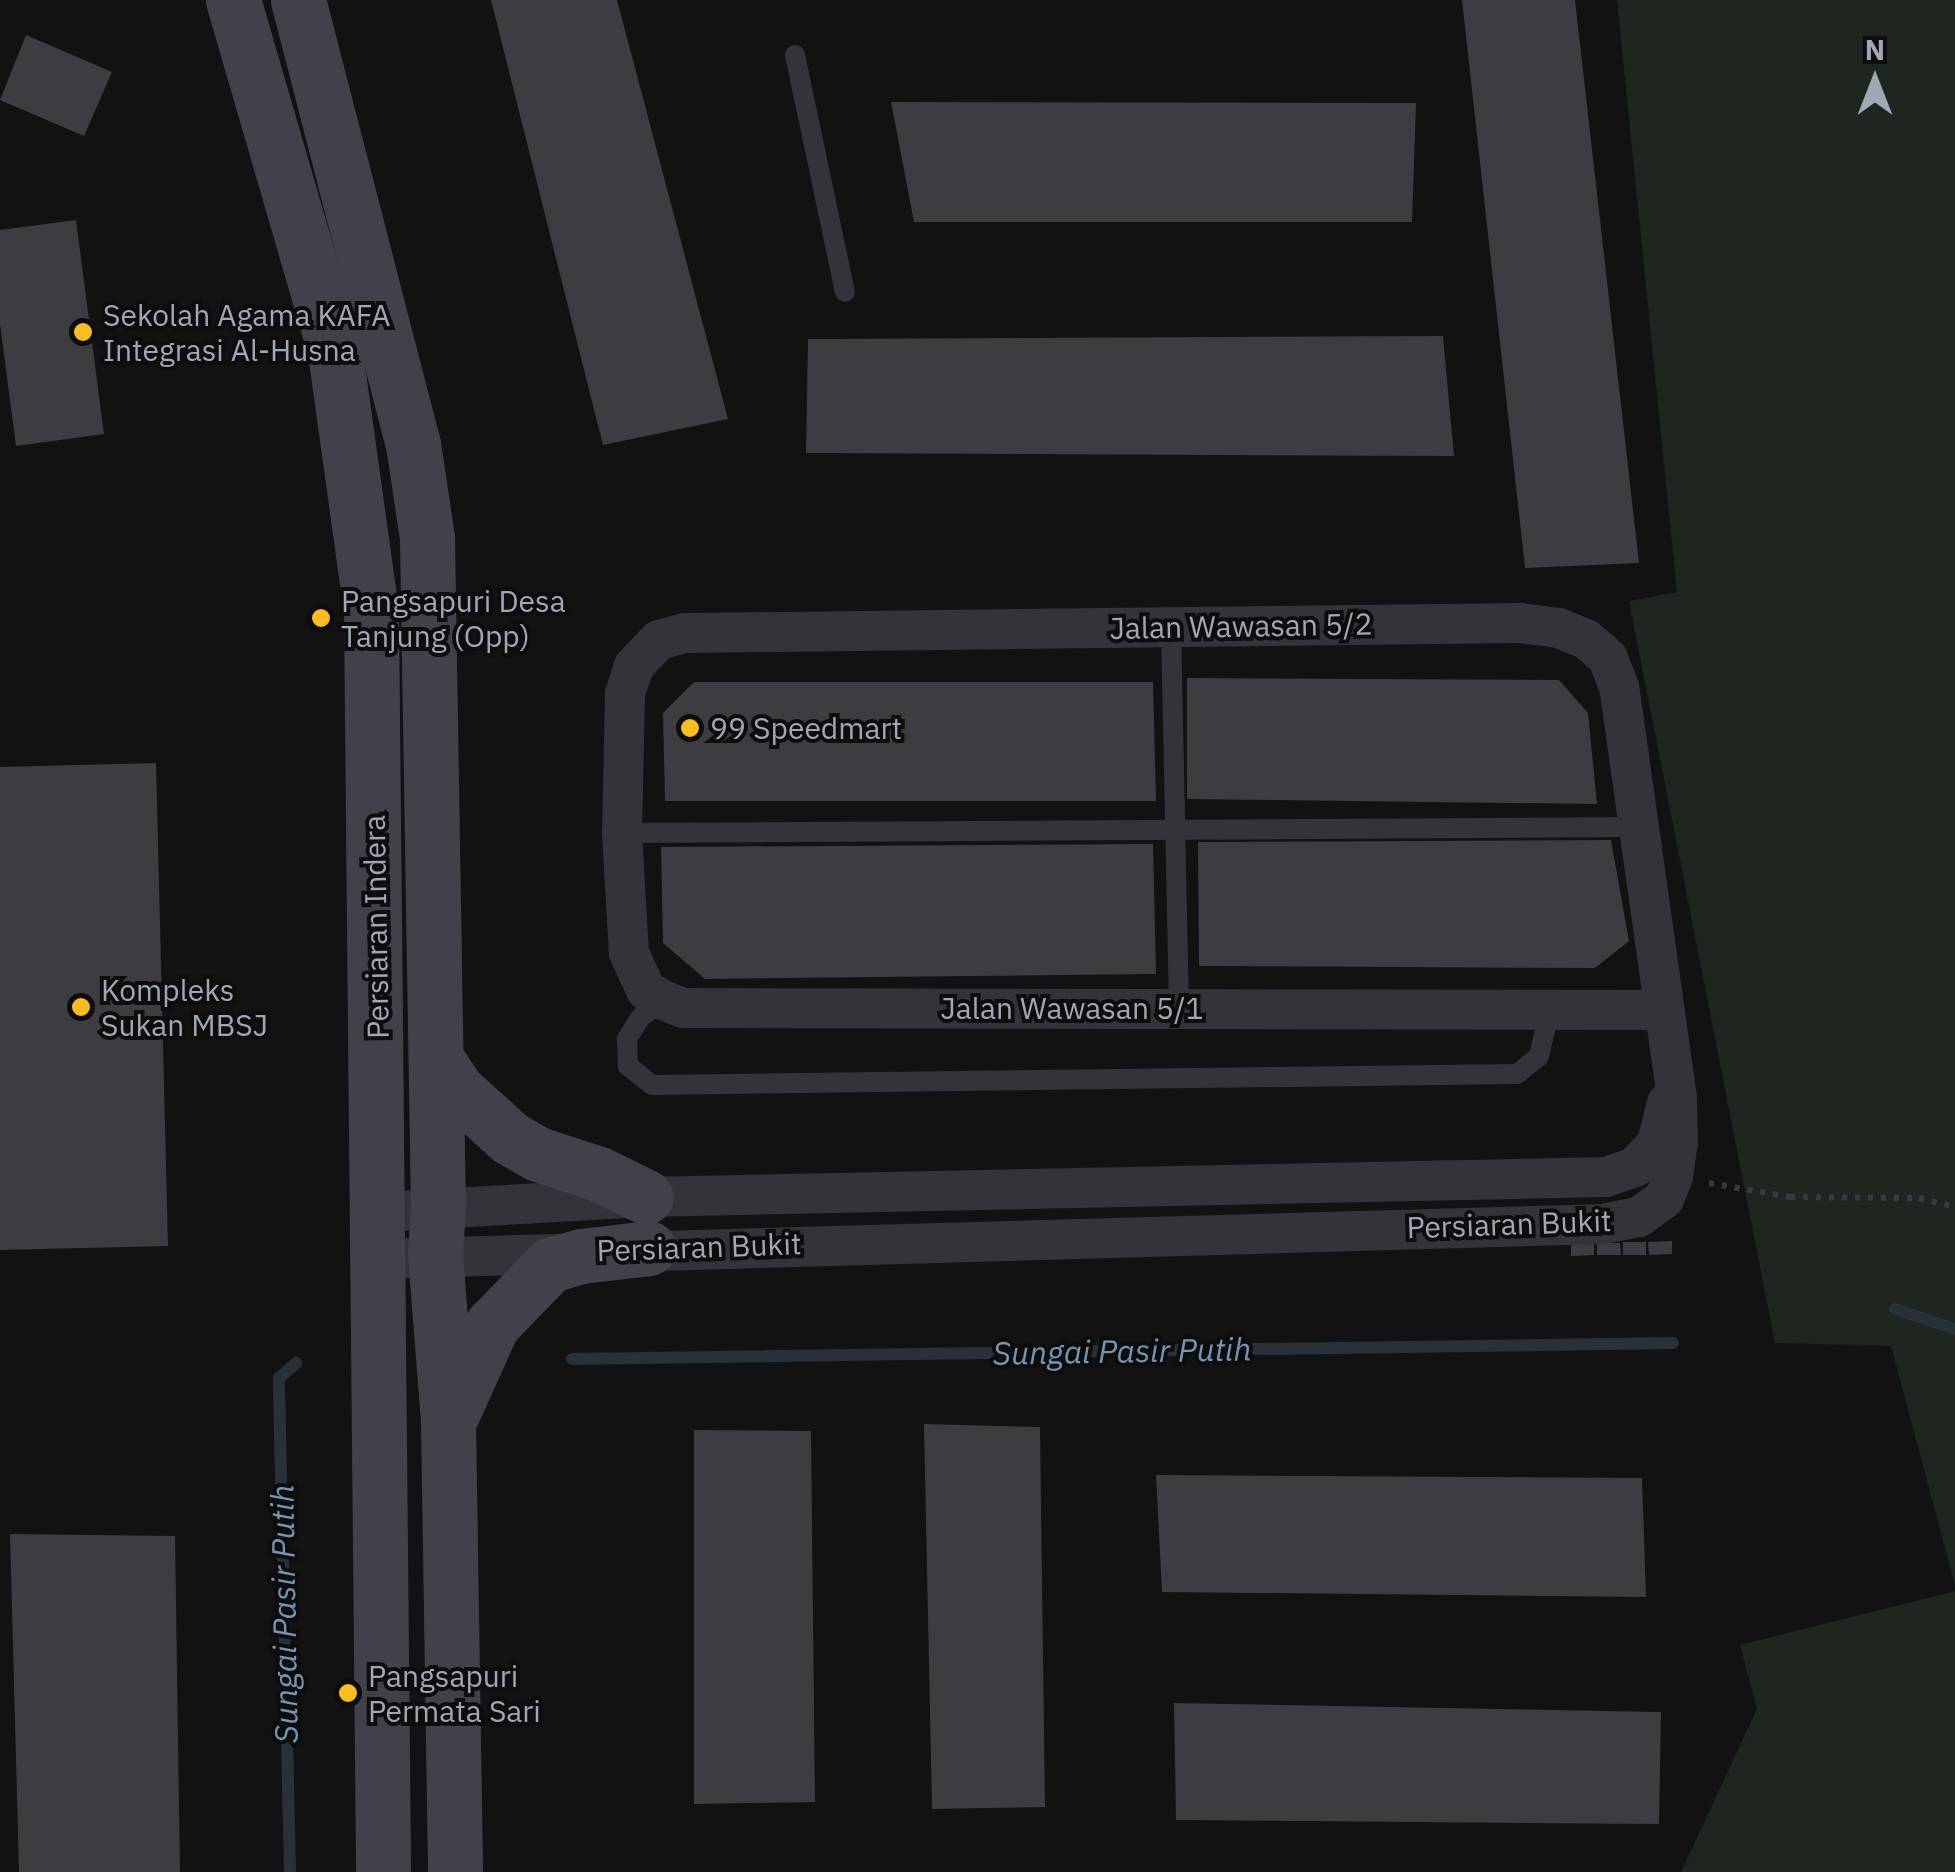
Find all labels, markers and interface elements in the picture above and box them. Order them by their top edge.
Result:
north arrow [1825,30,1925,130]
text: N [1865,31,1885,68]
place label: Sekolah Agama KAFA Integrasi Al-Husna [103,297,391,368]
marker: Sekolah Agama KAFA Integrasi Al-Husna [72,321,94,343]
place label: Pangsapuri Desa Tanjung (Opp) [341,583,566,654]
street label: Jalan Wawasan 5/2 [1109,606,1373,646]
marker: Pangsapuri Desa Tanjung (Opp) [310,607,332,629]
place label: 99 Speedmart [710,710,902,746]
marker: 99 Speedmart [679,717,701,739]
street label: Persiaran Indera [356,815,396,1039]
place label: Kompleks Sukan MBSJ [101,972,268,1042]
street label: Jalan Wawasan 5/1 [940,990,1204,1026]
marker: Kompleks Sukan MBSJ [70,996,92,1018]
street label: Persiaran Bukit [1406,1202,1612,1246]
street label: Persiaran Bukit [596,1225,802,1269]
water label: Sungai Pasir Putih [992,1330,1252,1372]
water label: Sungai Pasir Putih [263,1484,305,1744]
place label: Pangsapuri Permata Sari [368,1658,541,1728]
marker: Pangsapuri Permata Sari [337,1682,359,1704]

